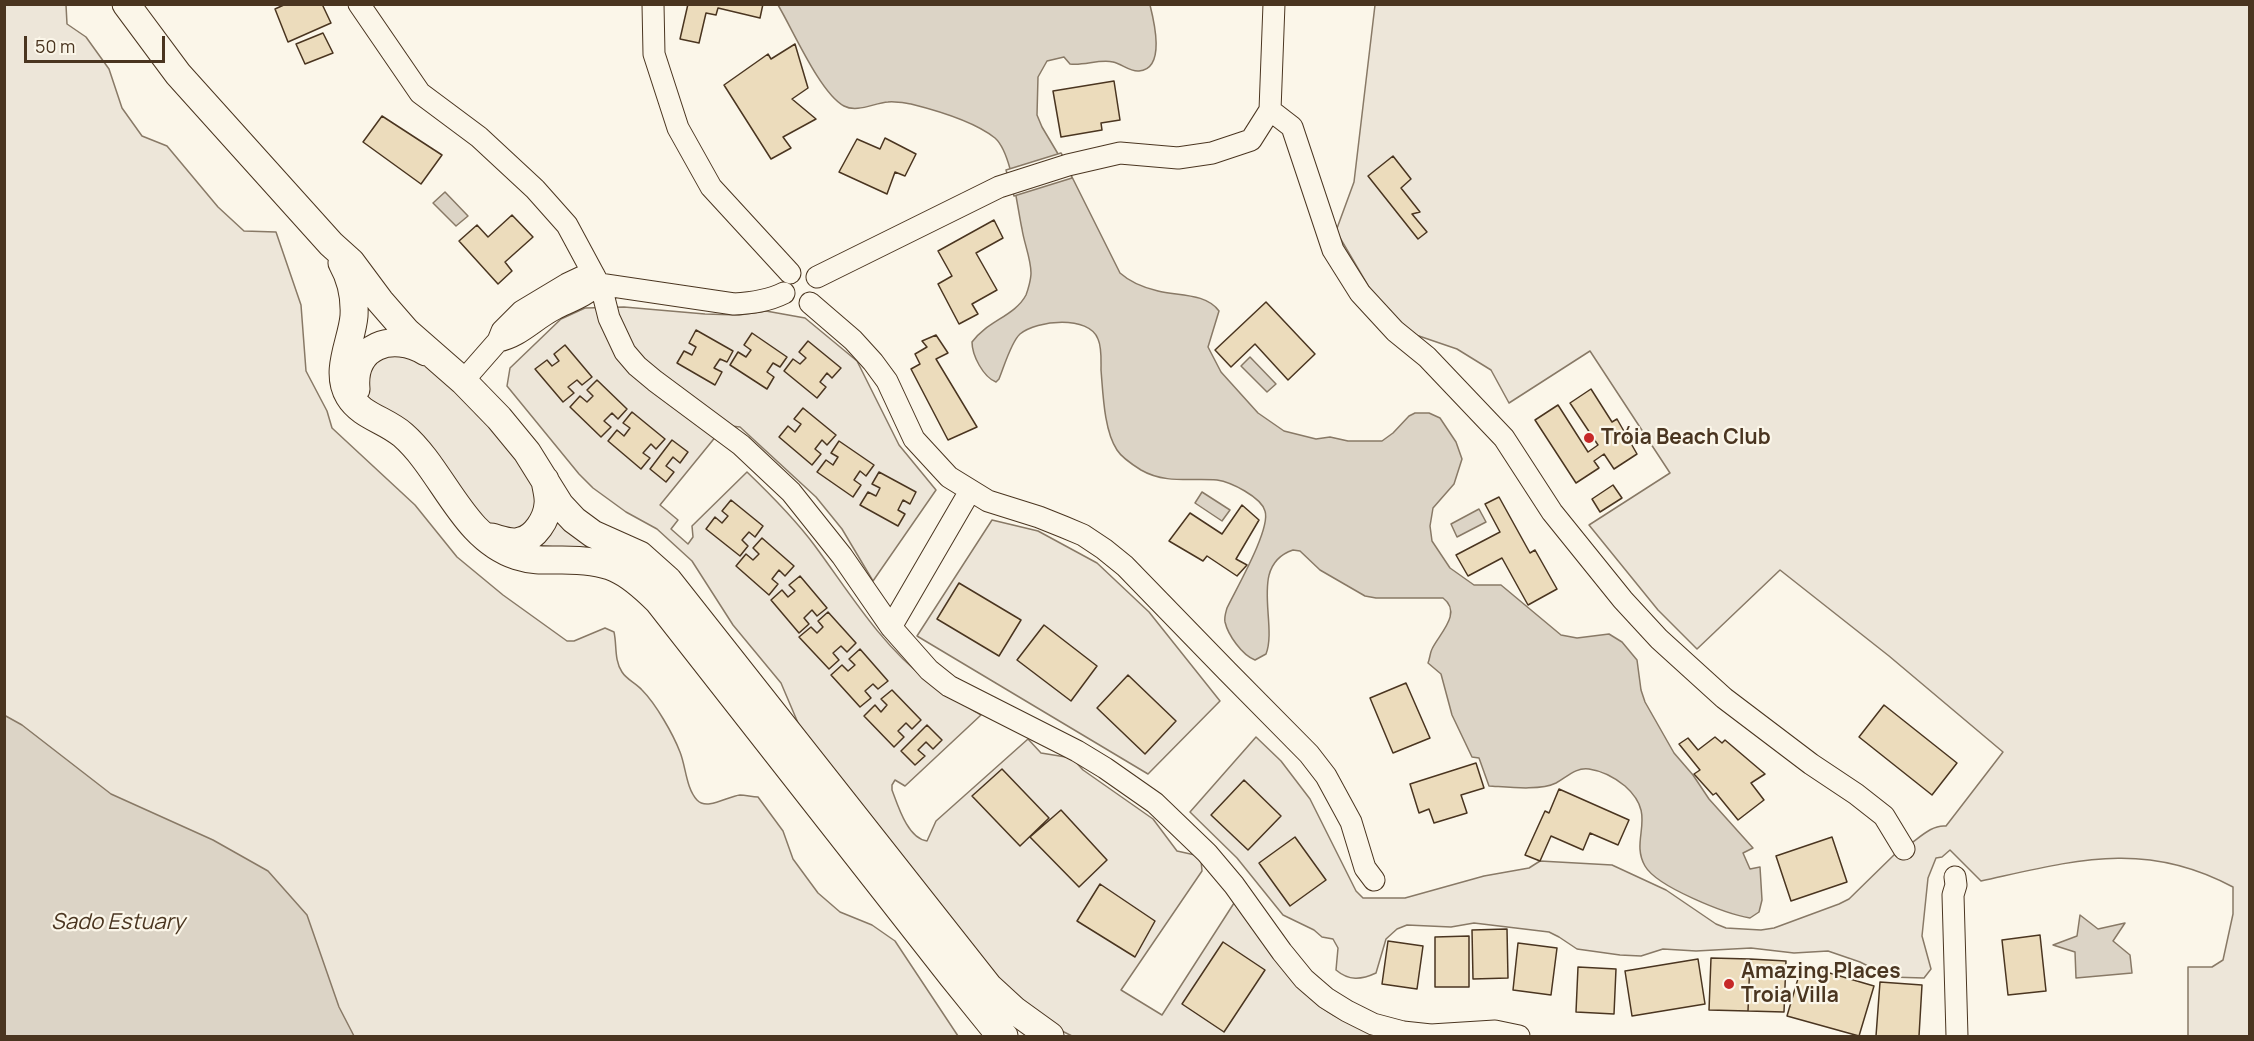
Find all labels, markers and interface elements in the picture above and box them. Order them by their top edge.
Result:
scale bar [27,24,168,62]
text: 50 m [35,34,75,58]
place label: Tróia Beach Club [1601,425,1771,451]
marker: Tróia Beach Club [1582,431,1596,445]
water label: Sado Estuary [51,910,185,936]
place label: Amazing Places Troia Villa [1741,959,1901,1009]
marker: Amazing Places Troia Villa [1722,977,1736,991]

